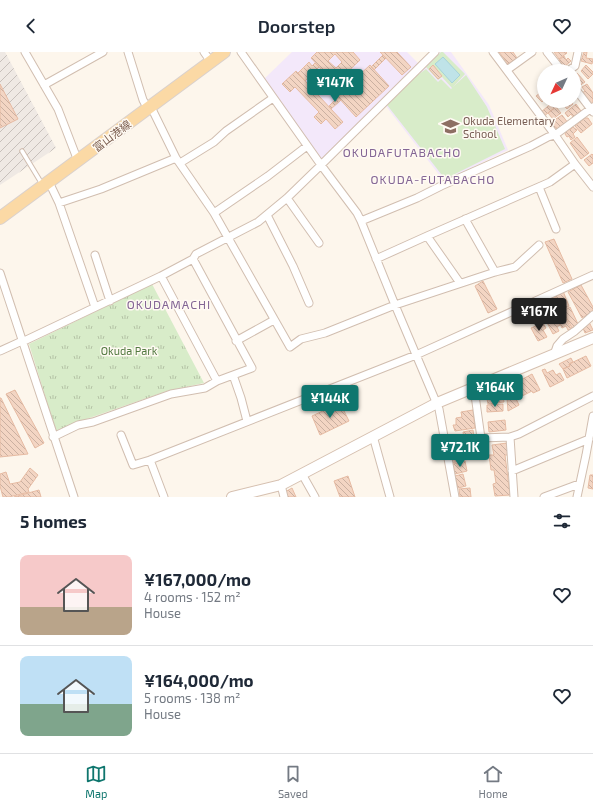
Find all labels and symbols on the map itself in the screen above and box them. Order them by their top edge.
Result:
north arrow [537,64,581,108]
pin: ¥147K [307,69,363,103]
place label: Okuda Elementary School [463,114,555,140]
street label: 富山港線 [90,117,133,154]
school or university icon: Okuda Elementary School [440,117,460,137]
district label: OKUDAFUTABACHO [343,145,461,159]
district label: OKUDA-FUTABACHO [371,172,495,186]
district label: OKUDAMACHI [127,297,211,311]
pin: ¥167K [511,298,567,332]
park label: Okuda Park [101,344,158,357]
pin: ¥164K [467,374,523,408]
pin: ¥144K [302,385,358,419]
pin: ¥72.1K [427,434,493,468]

